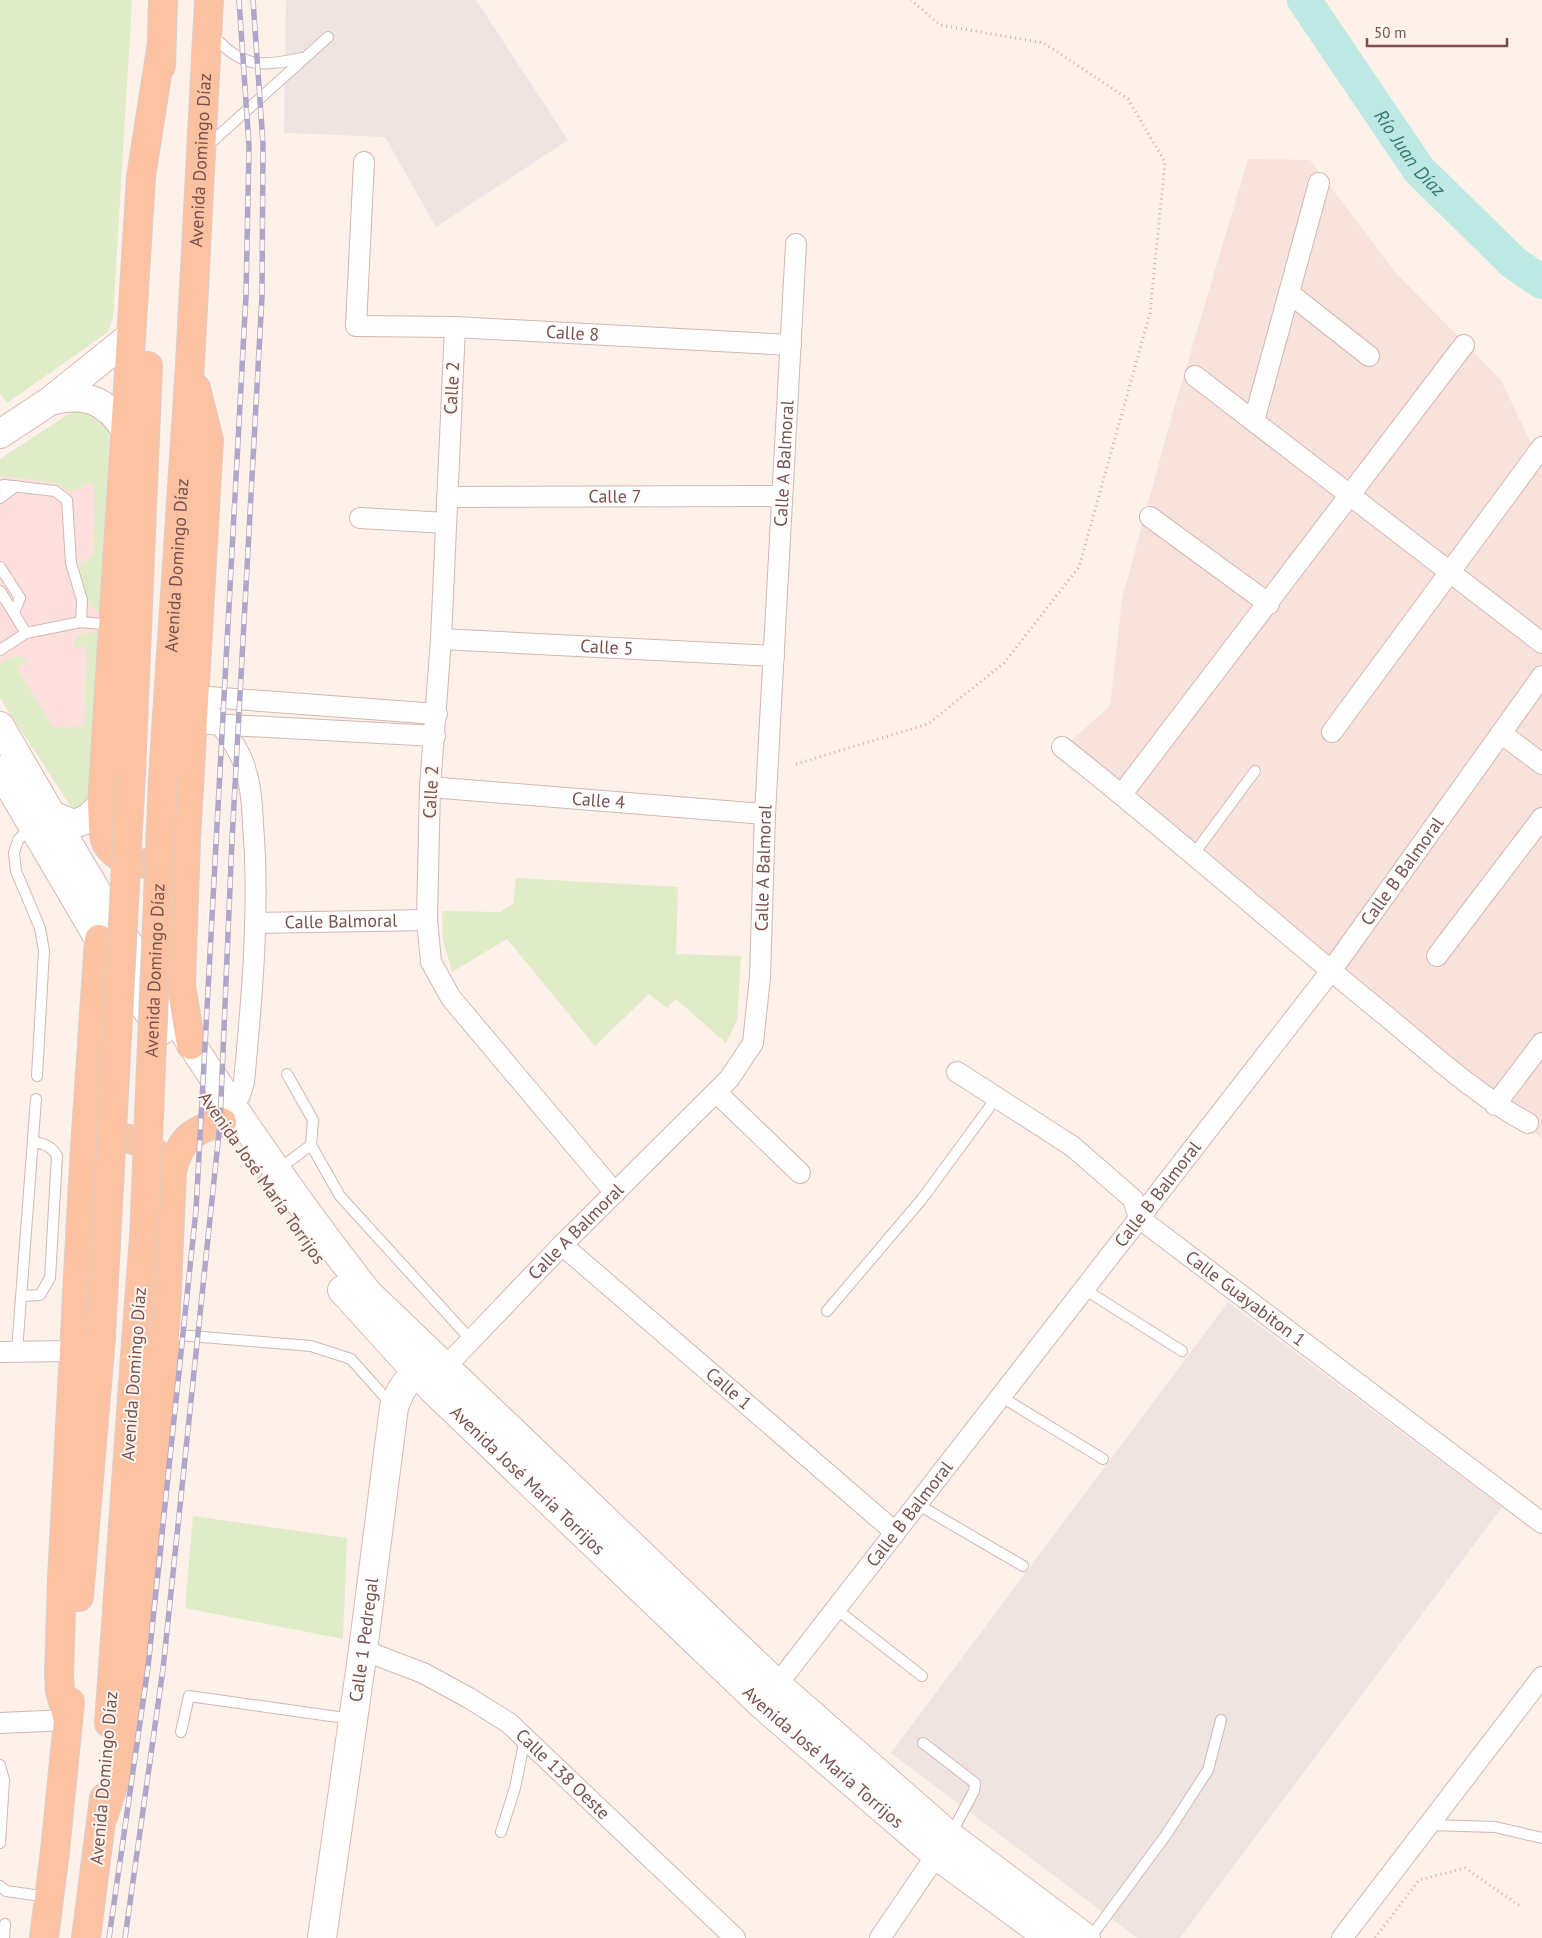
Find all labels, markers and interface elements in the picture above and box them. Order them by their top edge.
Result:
scale bar [1367,15,1507,47]
text: 50 m [1374,23,1407,42]
street label: Avenida Domingo Díaz [184,73,216,248]
water label: Río Juan Díaz [1369,105,1451,202]
street label: Calle 8 [545,320,600,346]
street label: Calle 2 [439,361,464,415]
street label: Calle A Balmoral [769,399,799,527]
street label: Avenida Domingo Díaz [159,478,194,653]
street label: Calle 7 [588,484,642,508]
street label: Calle 5 [580,634,634,660]
street label: Calle 2 [418,765,443,819]
street label: Calle 4 [571,786,626,814]
street label: Calle A Balmoral [749,803,777,932]
street label: Calle B Balmoral [1355,812,1449,930]
street label: Avenida Domingo Díaz [139,883,170,1058]
street label: Calle Balmoral [284,909,398,933]
street label: Avenida José María Torrijos [194,1087,331,1269]
street label: Calle B Balmoral [1109,1136,1206,1252]
street label: Calle A Balmoral [523,1178,629,1284]
street label: Calle Guayabiton 1 [1181,1245,1311,1351]
street label: Avenida Domingo Díaz [116,1286,151,1462]
street label: Calle 1 [701,1362,757,1414]
street label: Avenida José María Torrijos [446,1401,610,1560]
street label: Calle B Balmoral [861,1456,958,1571]
street label: Calle 1 Pedregal [344,1576,383,1704]
street label: Avenida José María Torrijos [738,1681,909,1833]
street label: Avenida Domingo Díaz [84,1690,123,1866]
street label: Calle 138 Oeste [511,1723,615,1824]

